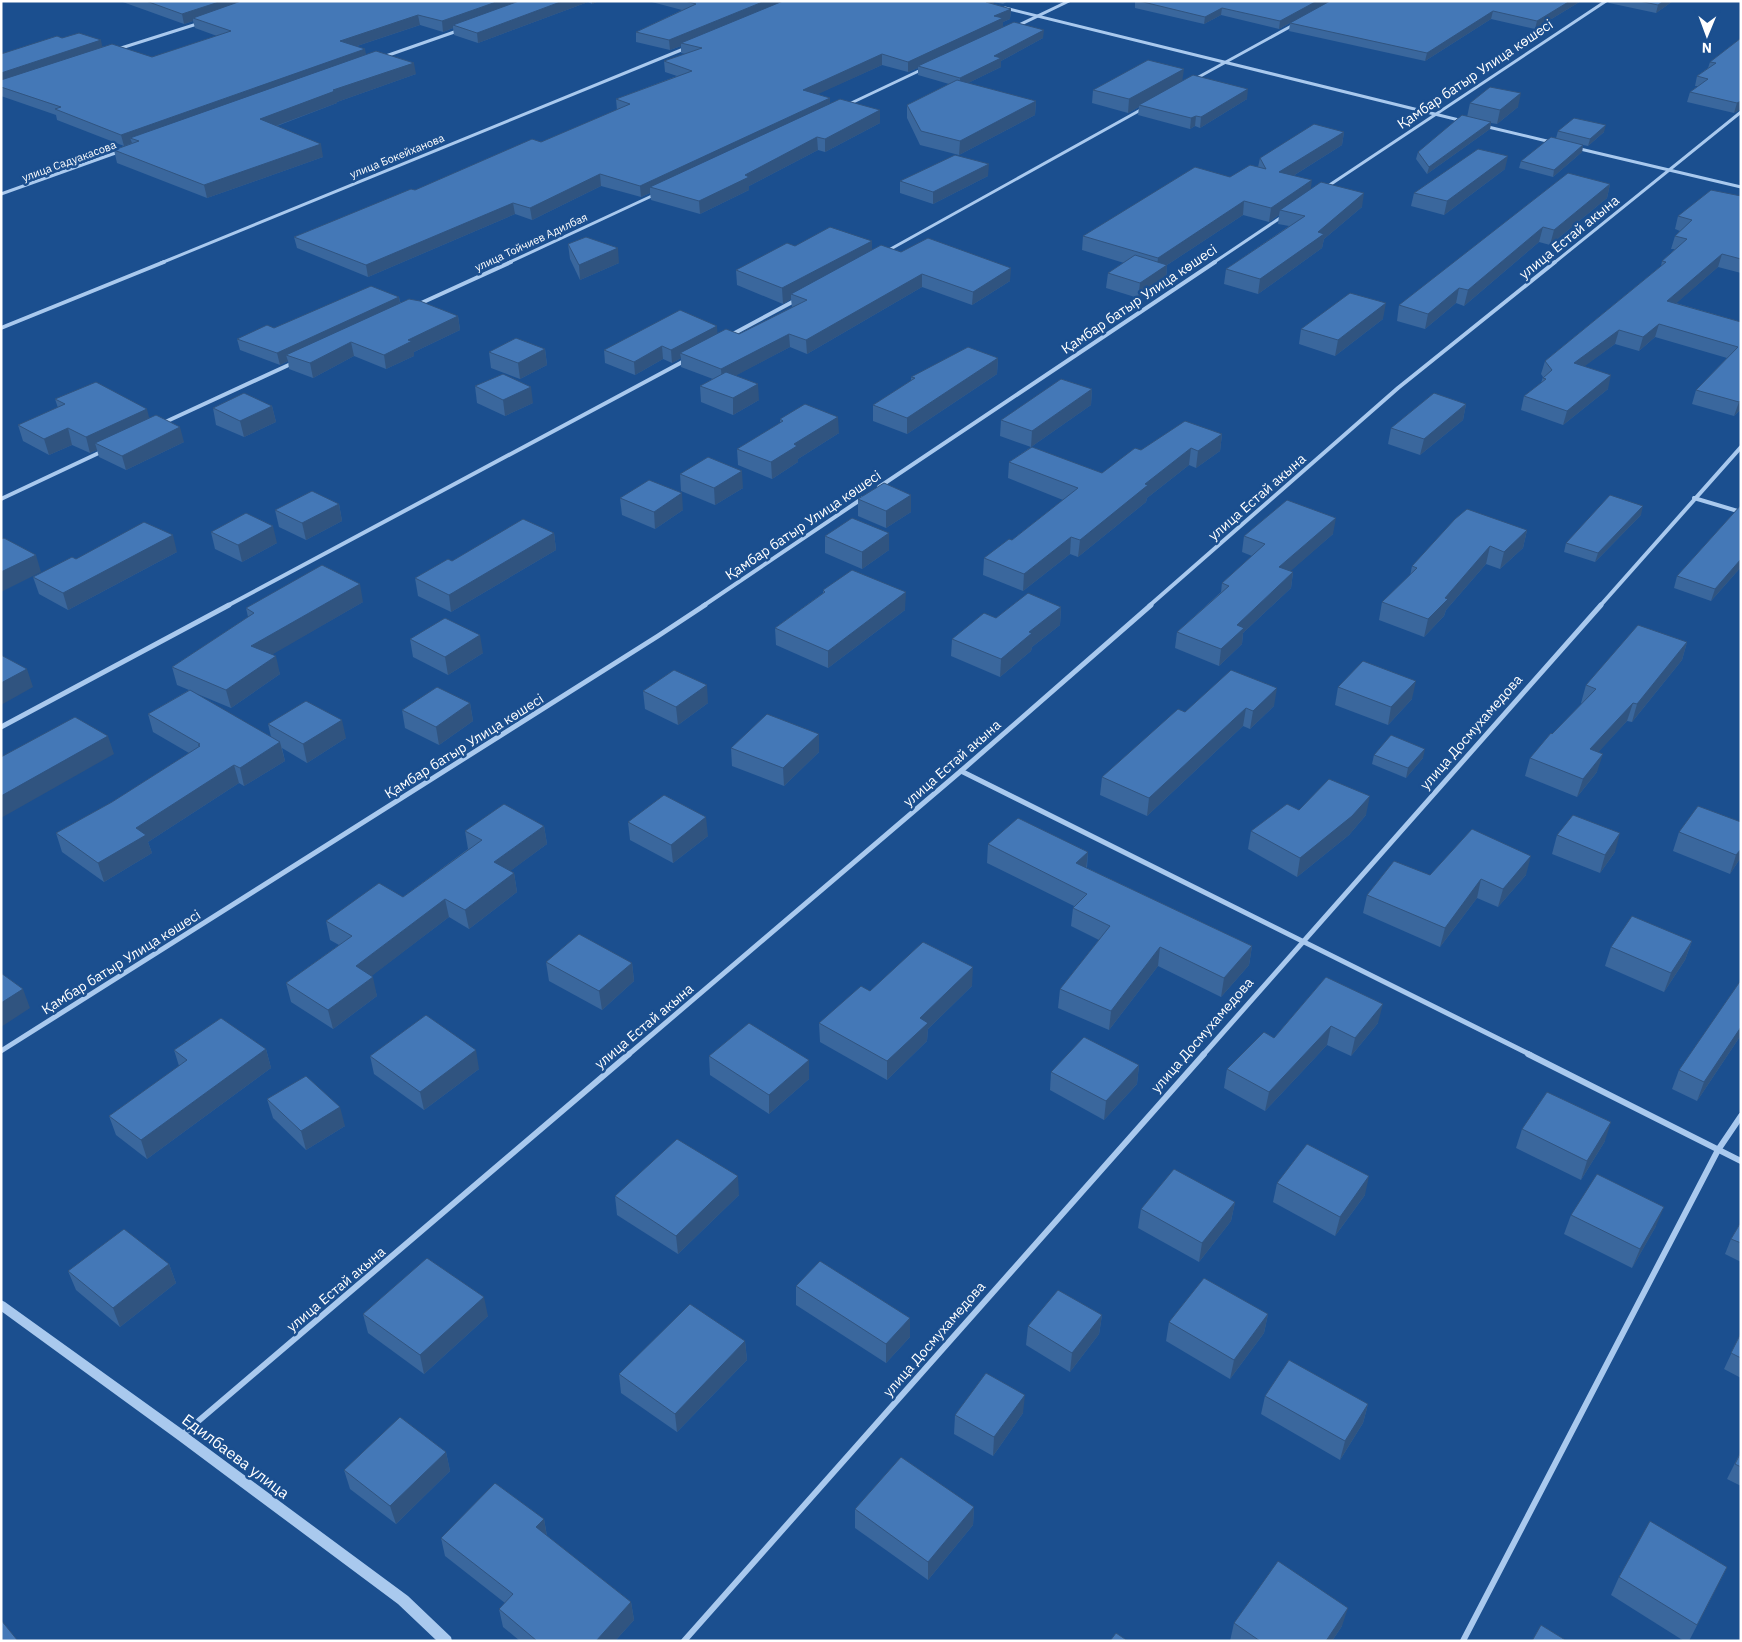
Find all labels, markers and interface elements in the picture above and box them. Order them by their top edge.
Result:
north arrow [1682,10,1732,60]
street label: Қамбар батыр Улица көшесі [1394,15,1556,133]
text: N [1702,39,1712,57]
street label: улица Бокейханова [348,131,446,181]
street label: улица Садуакасова [20,137,118,185]
street label: улица Естай акына [1515,191,1623,283]
street label: улица Тойчиев Адилбая [472,210,590,274]
street label: Қамбар батыр Улица көшесі [1058,240,1220,358]
street label: улица Естай акына [1204,449,1310,544]
street label: Қамбар батыр Улица көшесі [722,466,884,584]
street label: улица Досмухамедова [1416,670,1526,793]
street label: Қамбар батыр Улица көшесі [381,690,547,802]
street label: улица Естай акына [899,715,1005,810]
street label: Қамбар батыр Улица көшесі [38,906,204,1018]
street label: улица Досмухамедова [1147,973,1257,1096]
street label: улица Естай акына [591,979,698,1073]
street label: улица Естай акына [283,1242,390,1336]
street label: улица Досмухамедова [879,1277,989,1400]
street label: Едилбаева улица [178,1409,294,1503]

